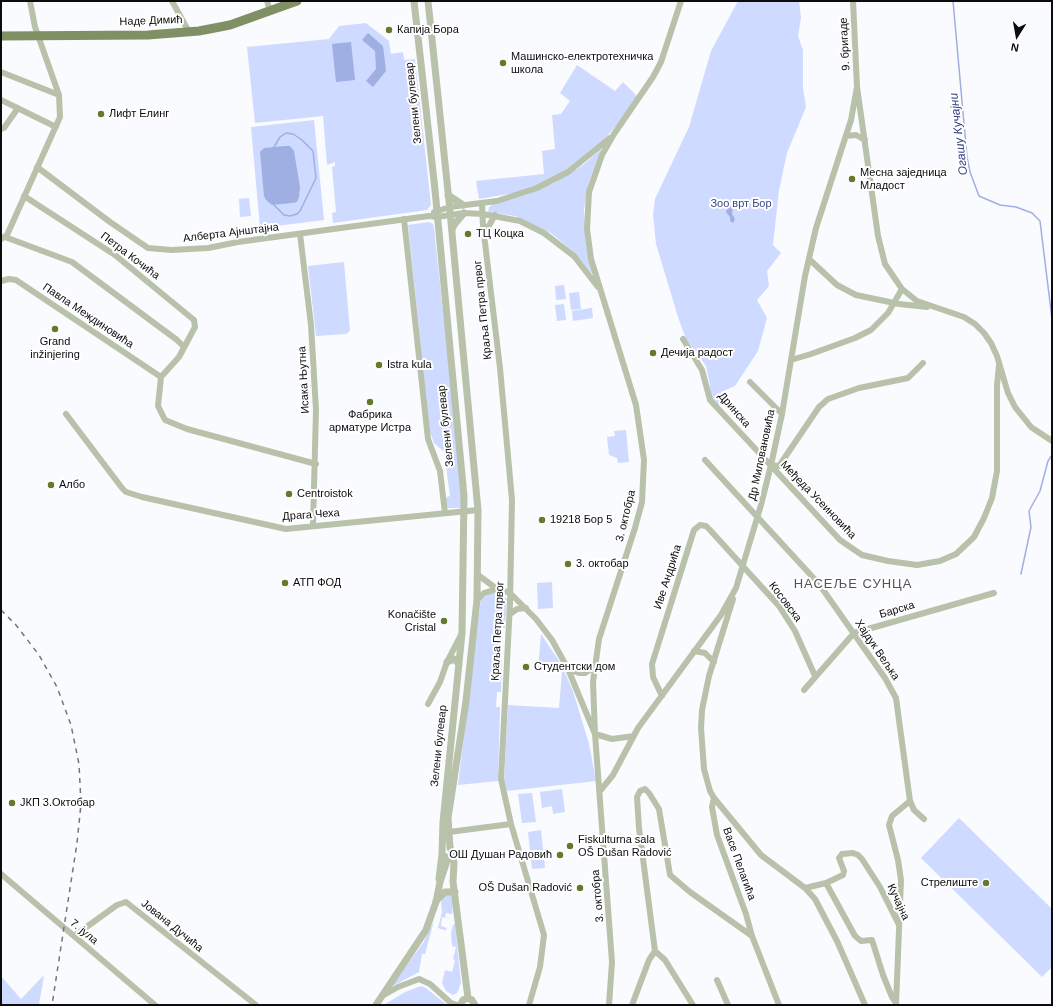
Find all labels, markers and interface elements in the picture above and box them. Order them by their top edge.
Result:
street label: Наде Димић [119,13,183,29]
north arrow [997,16,1037,56]
street label: 9. бригаде [837,17,853,71]
place label: Капија Бора [397,23,459,37]
marker: Капија Бора [384,25,394,35]
text: N [1010,41,1020,54]
place label: Машинско-електротехничка школа [511,50,653,76]
marker: Машинско-електротехничка школа [498,58,508,68]
street label: Зелени булевар [403,62,425,144]
water label: Огашу Кучајни [947,92,971,176]
place label: Лифт Елинг [109,107,169,121]
marker: Лифт Елинг [96,109,106,119]
place label: Месна заједница Младост [860,166,947,192]
marker: Месна заједница Младост [847,174,857,184]
park label: Зоо врт Бор [710,197,772,211]
street label: Алберта Ајнштајна [182,221,280,245]
place label: ТЦ Коцка [476,227,524,241]
marker: ТЦ Коцка [463,229,473,239]
street label: Петра Кочића [98,230,162,282]
street label: Краља Петра првог [471,260,495,360]
street label: Павла Междиновића [40,281,136,351]
marker: Grand inžinjering [50,324,60,334]
place label: Grand inžinjering [30,335,80,361]
street label: Исака Њутна [296,346,312,414]
place label: Дечија радост [661,346,733,360]
marker: Дечија радост [648,348,658,358]
place label: Istra kula [387,358,432,372]
marker: Istra kula [374,360,384,370]
street label: Зелени булевар [435,385,457,467]
street label: Дринска [715,390,753,430]
marker: Фабрика арматуре Истра [365,397,375,407]
place label: Фабрика арматуре Истра [329,408,411,434]
street label: Др Миловановића [746,408,778,502]
street label: Међеда Усеиновића [777,458,859,542]
place label: Албо [59,478,85,492]
marker: Албо [46,480,56,490]
place label: Centroistok [297,487,353,501]
marker: Centroistok [284,489,294,499]
street label: 3. октобра [613,489,639,543]
street label: Драга Чеха [282,506,340,524]
place label: 19218 Бор 5 [550,513,612,527]
marker: 19218 Бор 5 [537,515,547,525]
street label: Иве Андрића [651,543,685,611]
place label: 3. октобар [576,557,629,571]
marker: 3. октобар [563,559,573,569]
place label: АТП ФОД [293,576,341,590]
district label: НАСЕЉЕ СУНЦА [794,576,912,592]
marker: АТП ФОД [280,578,290,588]
street label: Косовска [766,579,804,625]
street label: Краља Петра првог [489,581,507,681]
street label: Барска [878,599,916,621]
place label: Konačište Cristal [388,608,436,634]
marker: Konačište Cristal [439,616,449,626]
street label: Хајдук Вељка [852,617,902,683]
place label: Студентски дом [534,660,615,674]
marker: Студентски дом [521,662,531,672]
street label: Зелени булевар [428,705,450,787]
place label: ЈКП 3.Октобар [20,796,95,810]
marker: ЈКП 3.Октобар [7,798,17,808]
street label: Васе Пелагића [720,826,758,902]
place label: Fiskulturna sala OŠ Dušan Radović [578,833,672,859]
marker: Fiskulturna sala OŠ Dušan Radović [565,841,575,851]
place label: ОШ Душан Радовић [449,848,552,862]
marker: ОШ Душан Радовић [555,850,565,860]
street label: 3. октобра [589,869,607,923]
place label: Стрелиште [921,876,978,890]
marker: Стрелиште [981,878,991,888]
place label: OŠ Dušan Radović [478,881,572,895]
street label: Кучајна [884,882,912,922]
marker: OŠ Dušan Radović [575,883,585,893]
street label: Јована Дучића [138,897,206,955]
street label: 7. јула [67,917,101,947]

